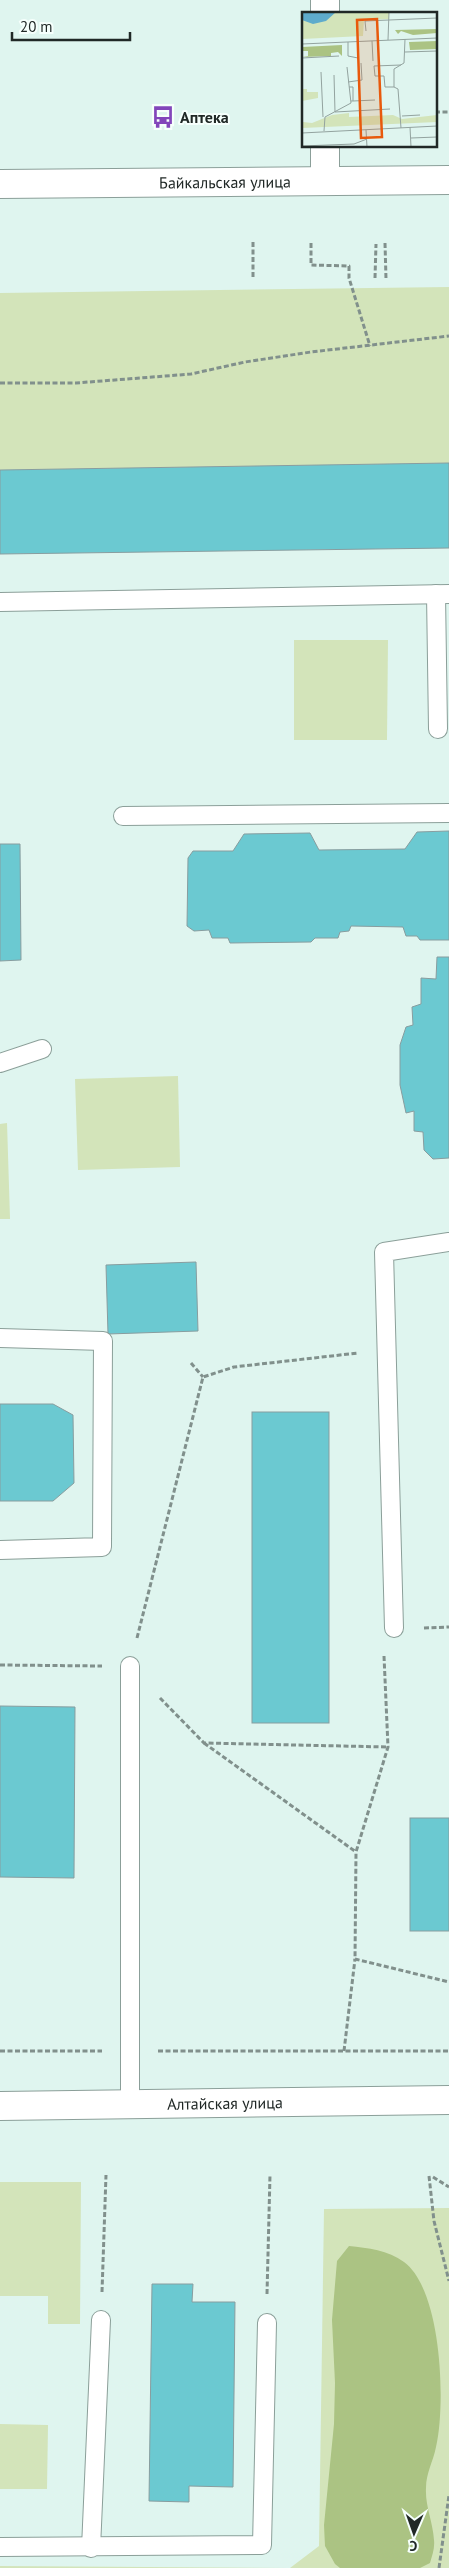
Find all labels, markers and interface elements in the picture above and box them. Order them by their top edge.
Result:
scale bar [12,10,130,42]
inset map [302,12,436,148]
text: 20 m [20,17,53,36]
bus stop icon: Аптека [150,104,176,130]
place label: Аптека [180,107,229,127]
street label: Байкальская улица [159,171,291,193]
street label: Алтайская улица [167,2092,283,2114]
north arrow [389,2508,439,2558]
text: С [409,2537,418,2555]

